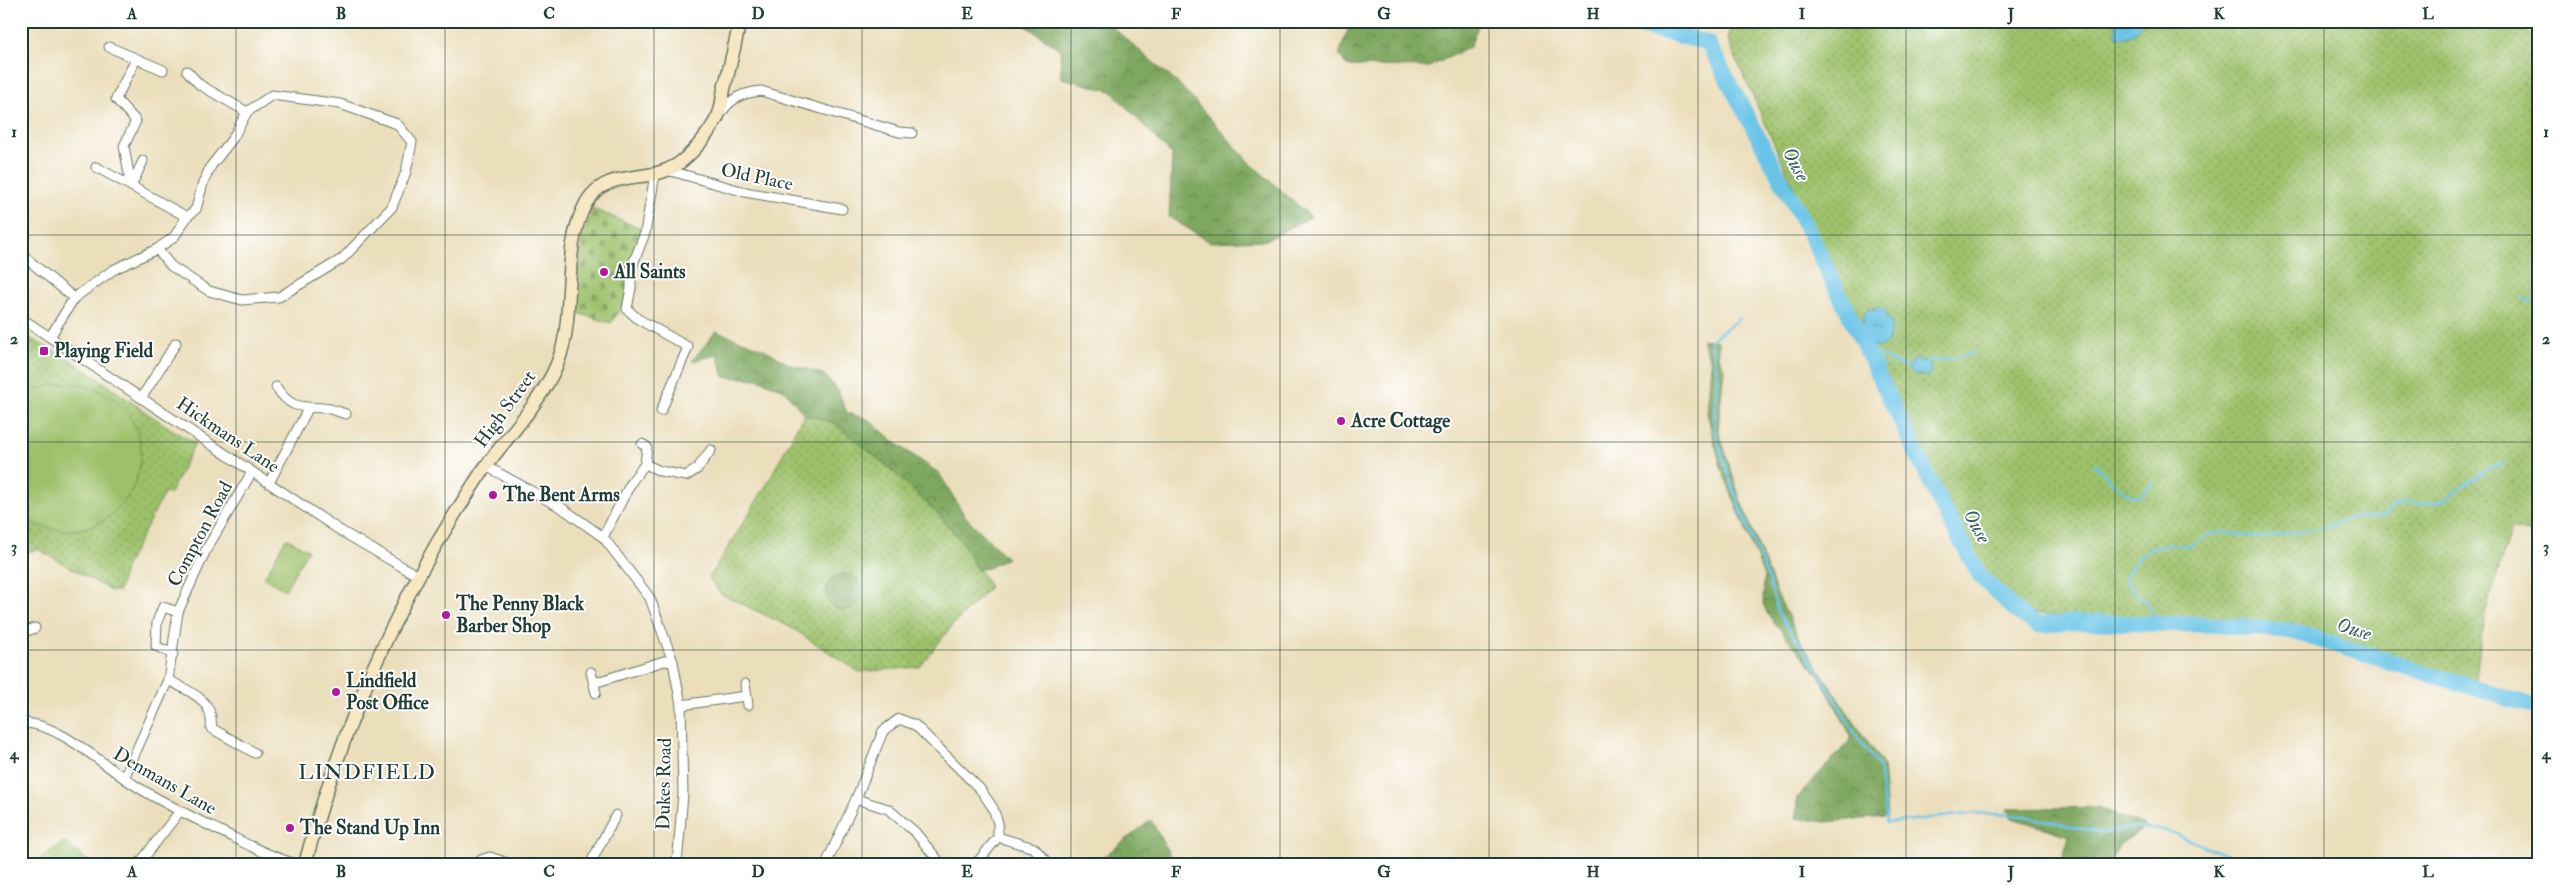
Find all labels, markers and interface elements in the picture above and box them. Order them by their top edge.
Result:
text: A [126,4,138,24]
text: B [336,4,346,24]
text: C [543,4,555,24]
text: D [751,4,765,24]
text: E [961,4,973,24]
text: F [1171,4,1181,24]
text: G [1377,4,1391,24]
text: H [1586,4,1600,24]
text: I [1799,4,1806,24]
text: J [2007,4,2015,25]
text: K [2213,4,2225,24]
text: L [2422,4,2434,24]
text: 1 [11,122,17,142]
text: 1 [2543,122,2549,142]
water label: Ouse [1777,143,1815,186]
street label: Old Place [719,158,795,196]
place label: All Saints [613,260,686,284]
marker: All Saints [598,266,610,278]
text: 2 [10,329,18,349]
text: 2 [2542,329,2550,349]
place label: Playing Field [54,339,154,364]
marker: Playing Field [38,345,50,357]
street label: High Street [469,366,541,452]
street label: Hickmans Lane [172,392,284,478]
place label: Acre Cottage [1350,409,1450,434]
marker: Acre Cottage [1335,415,1347,427]
street label: Compton Road [162,477,239,591]
place label: The Bent Arms [502,483,620,507]
marker: The Bent Arms [487,489,499,501]
water label: Ouse [1958,505,1997,548]
text: 3 [11,537,17,557]
text: 3 [2543,537,2549,557]
place label: The Penny Black Barber Shop [455,592,585,639]
marker: The Penny Black Barber Shop [440,609,452,621]
water label: Ouse [2334,612,2375,646]
place label: Lindfield Post Office [346,669,429,715]
marker: Lindfield Post Office [330,686,342,698]
street label: Dukes Road [651,737,677,830]
street label: Denmans Lane [109,742,221,820]
text: 4 [9,744,20,764]
text: 4 [2541,744,2552,764]
district label: LINDFIELD [298,759,436,786]
place label: The Stand Up Inn [299,816,440,841]
marker: The Stand Up Inn [284,822,296,834]
text: A [126,862,138,882]
text: B [336,862,346,882]
text: C [543,862,555,882]
text: D [751,862,765,882]
text: E [961,862,973,882]
text: F [1171,862,1181,882]
text: G [1377,862,1391,882]
text: H [1586,862,1600,882]
text: I [1799,862,1806,882]
text: J [2007,862,2015,883]
text: K [2213,862,2225,882]
text: L [2422,862,2434,882]

